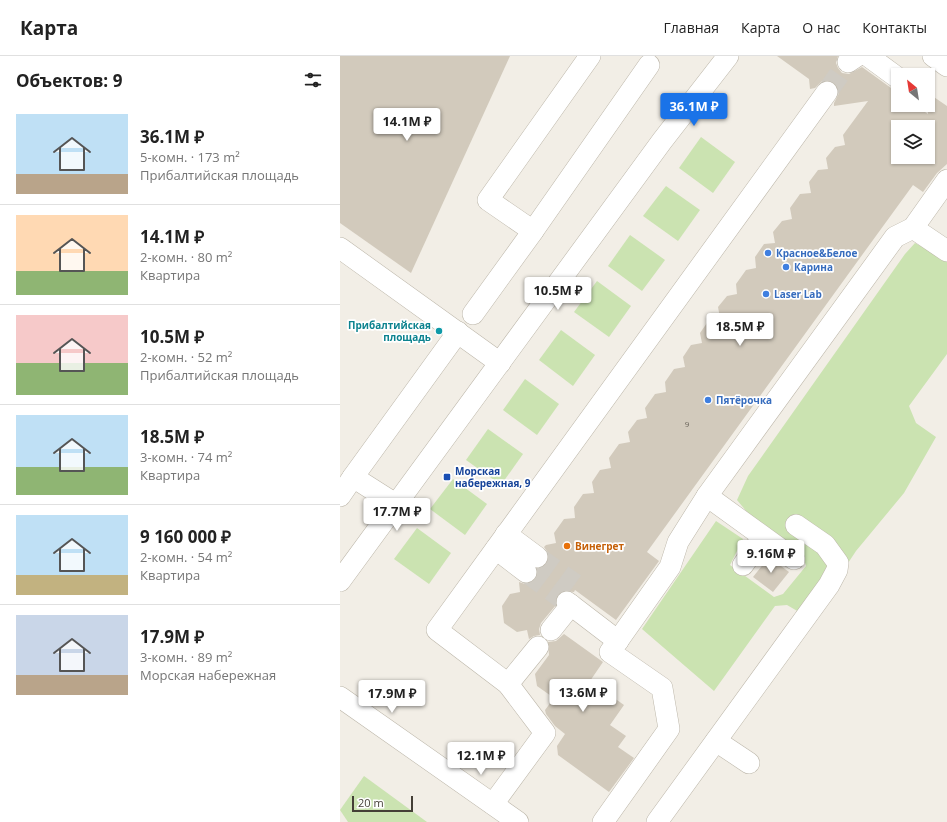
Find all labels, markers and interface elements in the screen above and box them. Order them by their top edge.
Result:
text: Карта [20,15,78,41]
text: Главная [664,18,719,37]
text: Карта [741,18,780,37]
text: О нас [802,18,840,37]
text: Контакты [862,18,927,37]
north arrow [891,68,935,112]
map controls [891,68,935,164]
text: Объектов: 9 [16,69,122,92]
icon: filters [302,69,324,91]
pin: 36.1M ₽ [657,93,731,127]
text: 36.1M ₽ [669,97,719,115]
pin: 14.1M ₽ [370,108,444,142]
text: 14.1M ₽ [382,112,432,130]
button: layers [891,120,935,164]
text: 36.1M ₽ [140,125,204,148]
icon: home [48,130,96,178]
text: 5-комн. · 173 m² [140,148,240,166]
text: Прибалтийская площадь [140,166,299,184]
text: 14.1M ₽ [140,225,204,248]
icon: home [48,231,96,279]
place label: Красное&Белое [776,246,857,260]
text: 2-комн. · 80 m² [140,248,232,266]
marker: Красное&Белое [763,248,773,258]
place label: Карина [794,260,833,274]
marker: Карина [781,262,791,272]
text: Квартира [140,266,200,284]
pin: 10.5M ₽ [521,277,595,311]
text: 10.5M ₽ [533,281,583,299]
place label: Laser Lab [774,287,822,301]
marker: Laser Lab [761,289,771,299]
pin: 18.5M ₽ [703,313,777,347]
text: 18.5M ₽ [715,317,765,335]
place label: Прибалтийская площадь [348,318,431,344]
text: 10.5M ₽ [140,325,204,348]
marker: Прибалтийская площадь [434,326,444,336]
icon: home [48,331,96,379]
text: 2-комн. · 52 m² [140,348,232,366]
text: Прибалтийская площадь [140,366,299,384]
place label: Пятёрочка [716,393,772,407]
marker: Пятёрочка [703,395,713,405]
house number: 9 [685,418,690,429]
text: 18.5M ₽ [140,425,204,448]
icon: home [48,431,96,479]
text: 3-комн. · 74 m² [140,448,232,466]
place label: Морская набережная, 9 [455,464,531,490]
text: Квартира [140,466,200,484]
marker: Морская набережная, 9 [442,472,452,482]
pin: 17.7M ₽ [360,498,434,532]
text: 17.7M ₽ [372,502,422,520]
text: 9 160 000 ₽ [140,525,231,548]
icon: home [48,531,96,579]
place label: Винегрет [575,539,624,553]
pin: 9.16M ₽ [734,540,808,574]
marker: Винегрет [562,541,572,551]
text: 9.16M ₽ [746,544,796,562]
text: 2-комн. · 54 m² [140,548,232,566]
text: Квартира [140,566,200,584]
text: 17.9M ₽ [140,625,204,648]
icon: home [48,631,96,679]
text: 3-комн. · 89 m² [140,648,232,666]
text: Морская набережная [140,666,276,684]
pin: 13.6M ₽ [546,679,620,713]
pin: 17.9M ₽ [355,680,429,714]
text: 13.6M ₽ [558,683,608,701]
text: 17.9M ₽ [367,684,417,702]
pin: 12.1M ₽ [444,742,518,776]
text: 12.1M ₽ [456,746,506,764]
scale bar [352,794,413,813]
text: 20 m [358,795,384,810]

